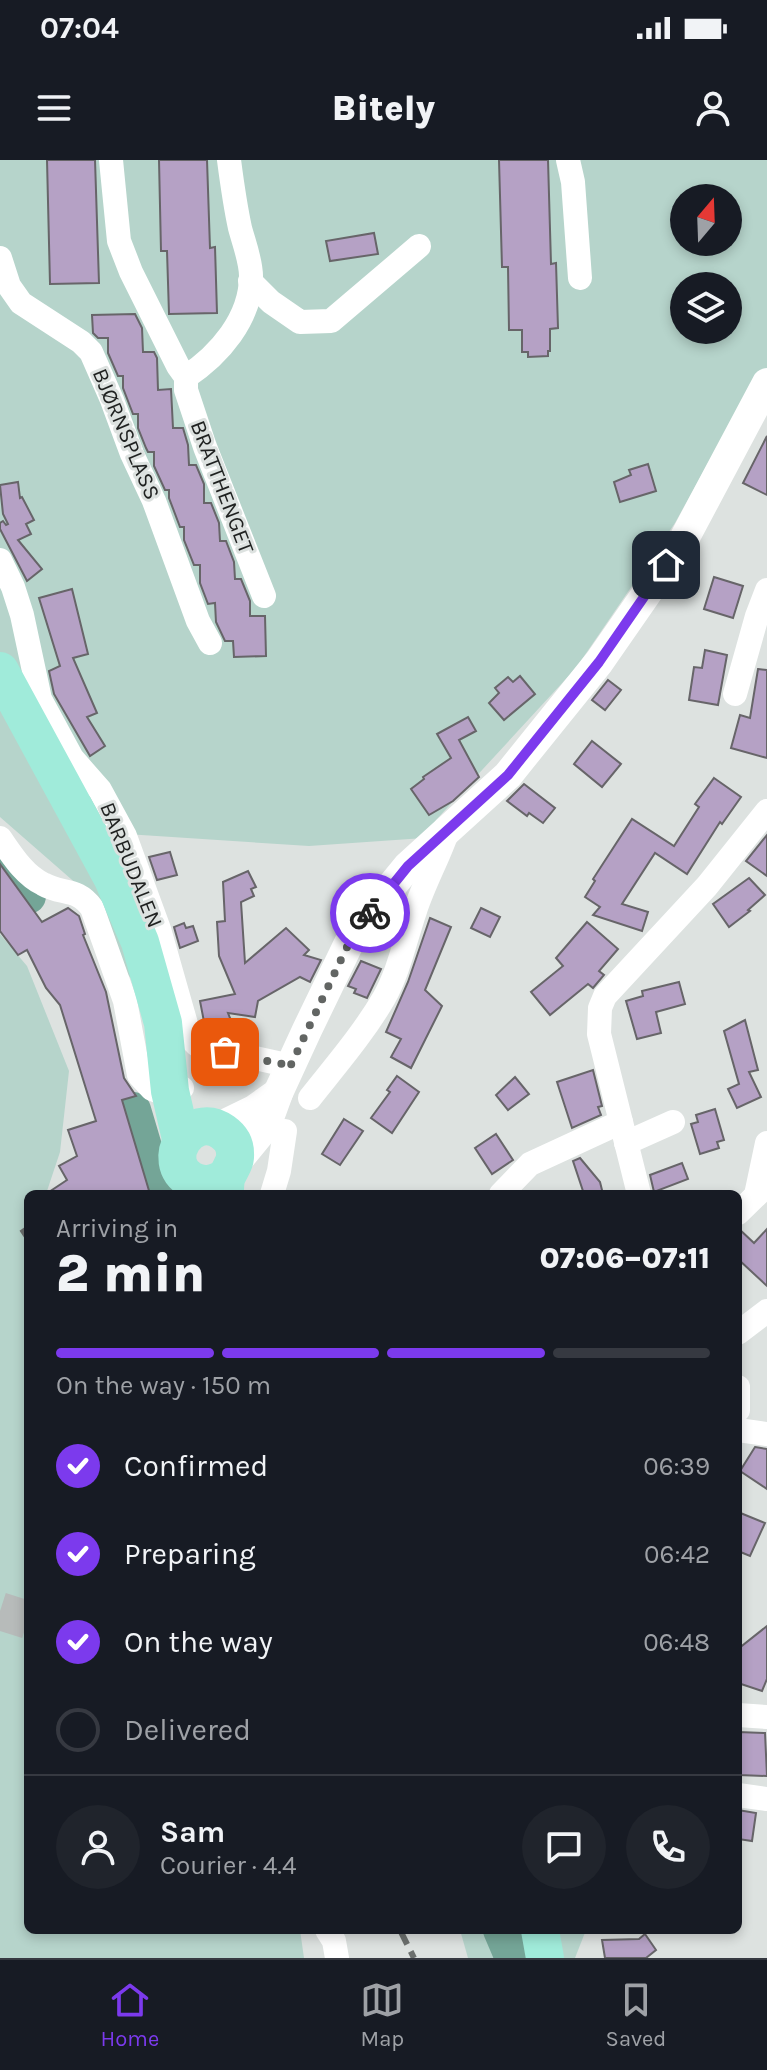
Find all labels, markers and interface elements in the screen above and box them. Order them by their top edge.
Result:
text: 07:04 [40,10,119,46]
icon: menu [32,86,76,130]
icon: person [691,86,735,130]
text: Bitely [332,87,435,129]
north arrow [670,184,742,256]
map controls [670,184,742,344]
button: layers [670,272,742,344]
street label: BJØRNSPLASS [87,364,165,504]
street label: BRATTHENGET [185,417,259,557]
pin [632,531,700,599]
icon: home [644,543,688,587]
street label: BARBUDALEN [94,799,168,931]
courier [330,873,410,953]
icon: bike [348,891,392,935]
pin [191,1018,259,1086]
icon: bag [203,1030,247,1074]
text: Arriving in [56,1213,178,1244]
text: 07:06–07:11 [539,1240,710,1276]
text: 2 min [56,1243,205,1304]
text: On the way · 150 m [56,1370,271,1401]
icon: check [56,1444,100,1488]
text: Confirmed [124,1448,268,1484]
text: 06:39 [643,1451,710,1482]
icon: check [56,1532,100,1576]
text: Preparing [124,1536,256,1572]
text: 06:42 [644,1539,710,1570]
icon: check [56,1620,100,1664]
text: On the way [124,1624,273,1660]
text: 06:48 [643,1627,710,1658]
text: Delivered [124,1712,251,1748]
button: person [56,1805,140,1889]
button: chat [522,1805,606,1889]
button: phone [626,1805,710,1889]
text: Sam [160,1814,225,1850]
text: Courier · 4.4 [160,1850,296,1881]
tab: Home [101,1978,159,2052]
tab: Map [360,1978,404,2052]
tab: Saved [606,1978,666,2052]

